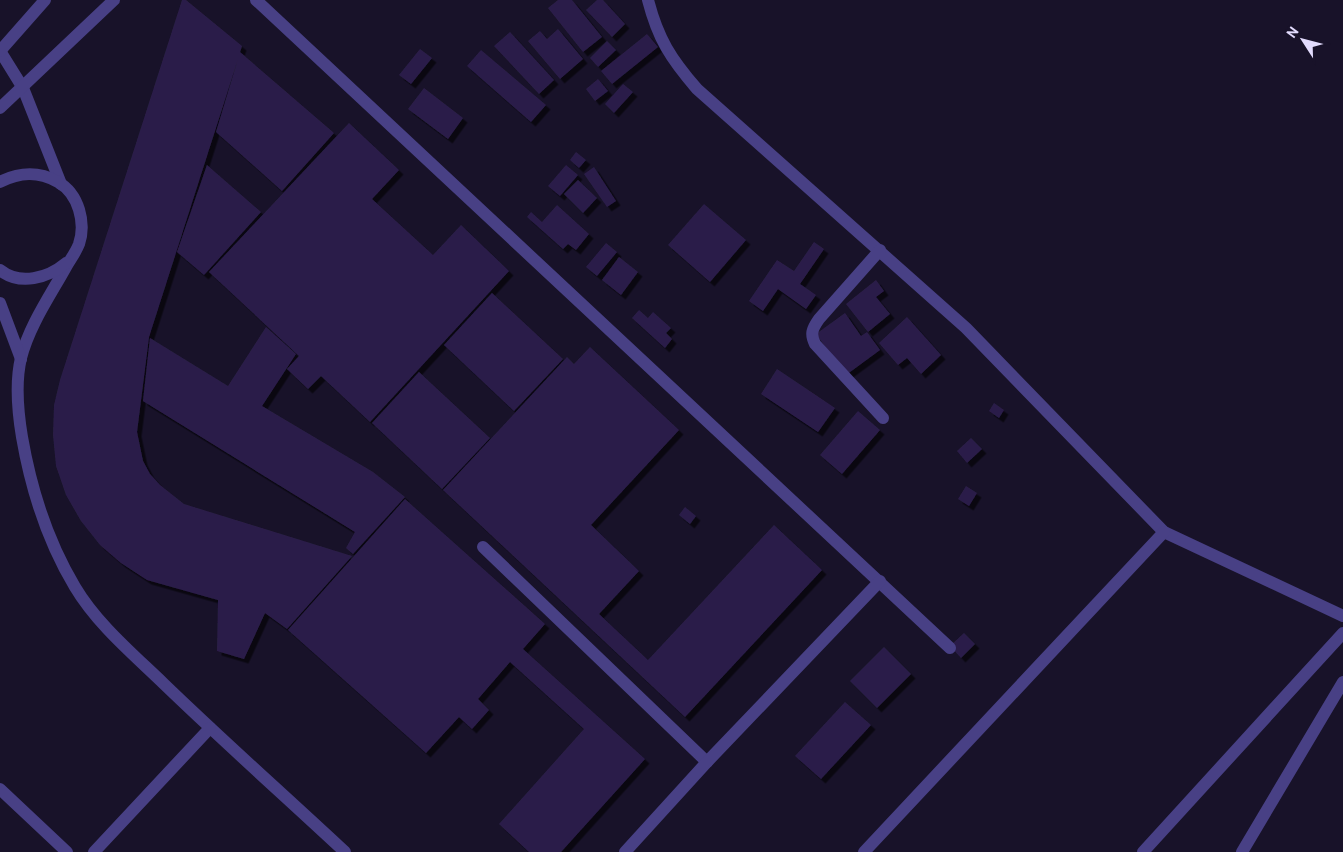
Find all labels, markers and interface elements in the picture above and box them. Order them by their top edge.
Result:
north arrow [1278,15,1328,65]
text: N [1284,24,1304,42]

